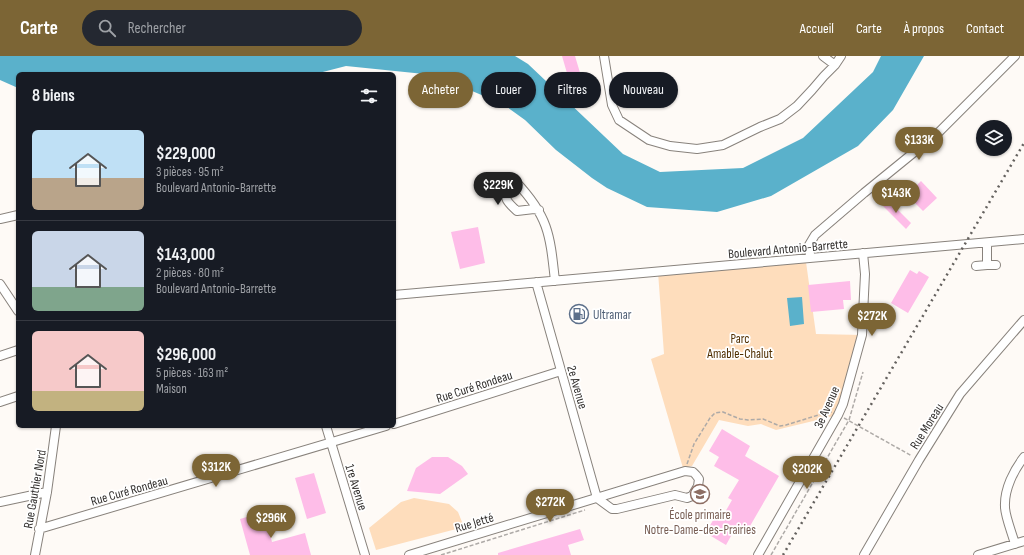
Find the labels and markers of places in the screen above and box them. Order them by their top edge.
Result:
pin: $133K [891,127,947,161]
pin: $229K [470,172,526,206]
pin: $143K [868,180,924,214]
fuel station icon: Ultramar [568,303,590,325]
pin: $272K [844,303,900,337]
place label: Ultramar [593,307,632,323]
pin: $312K [188,454,244,488]
pin: $202K [779,456,835,490]
school or university icon: École primaire Notre-Dame-des-Prairies [689,483,711,505]
pin: $272K [522,489,578,523]
pin: $296K [243,505,299,539]
place label: École primaire Notre-Dame-des-Prairies [644,507,756,538]

